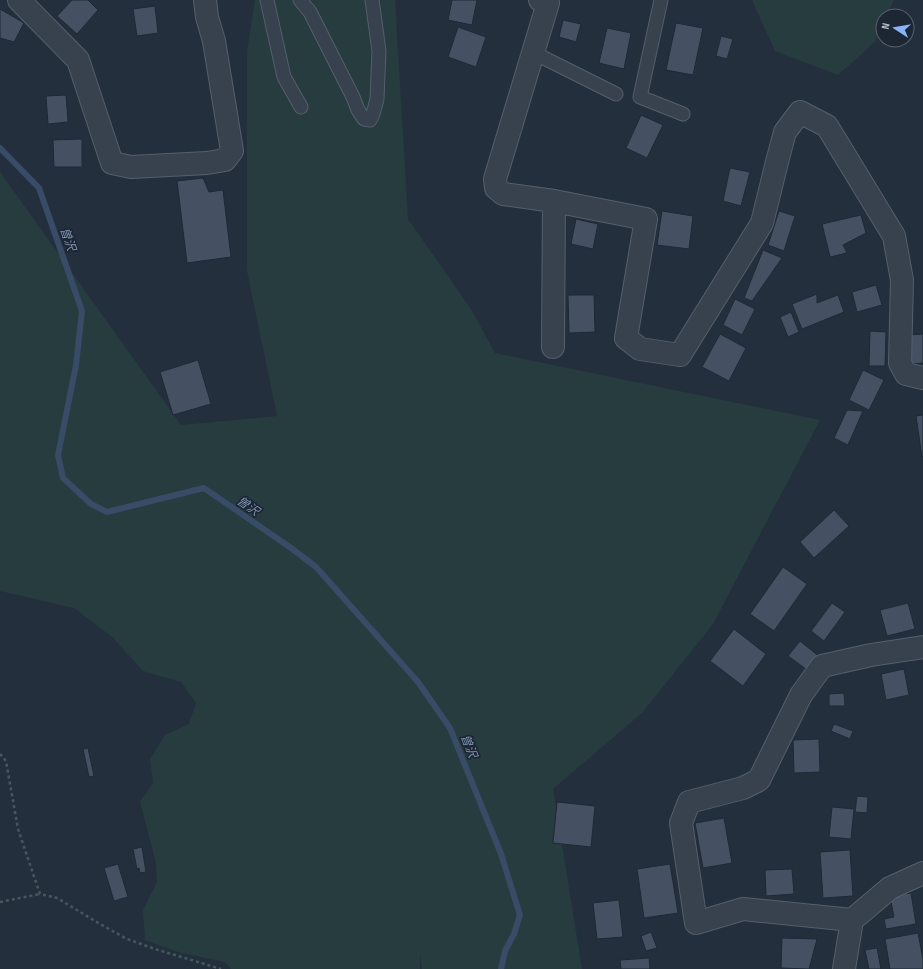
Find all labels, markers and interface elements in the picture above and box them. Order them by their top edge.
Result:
north arrow [875,8,915,48]
text: N [879,22,893,30]
water label: 曽沢 [57,225,79,255]
water label: 曽沢 [234,493,263,521]
water label: 曽沢 [457,732,481,762]

